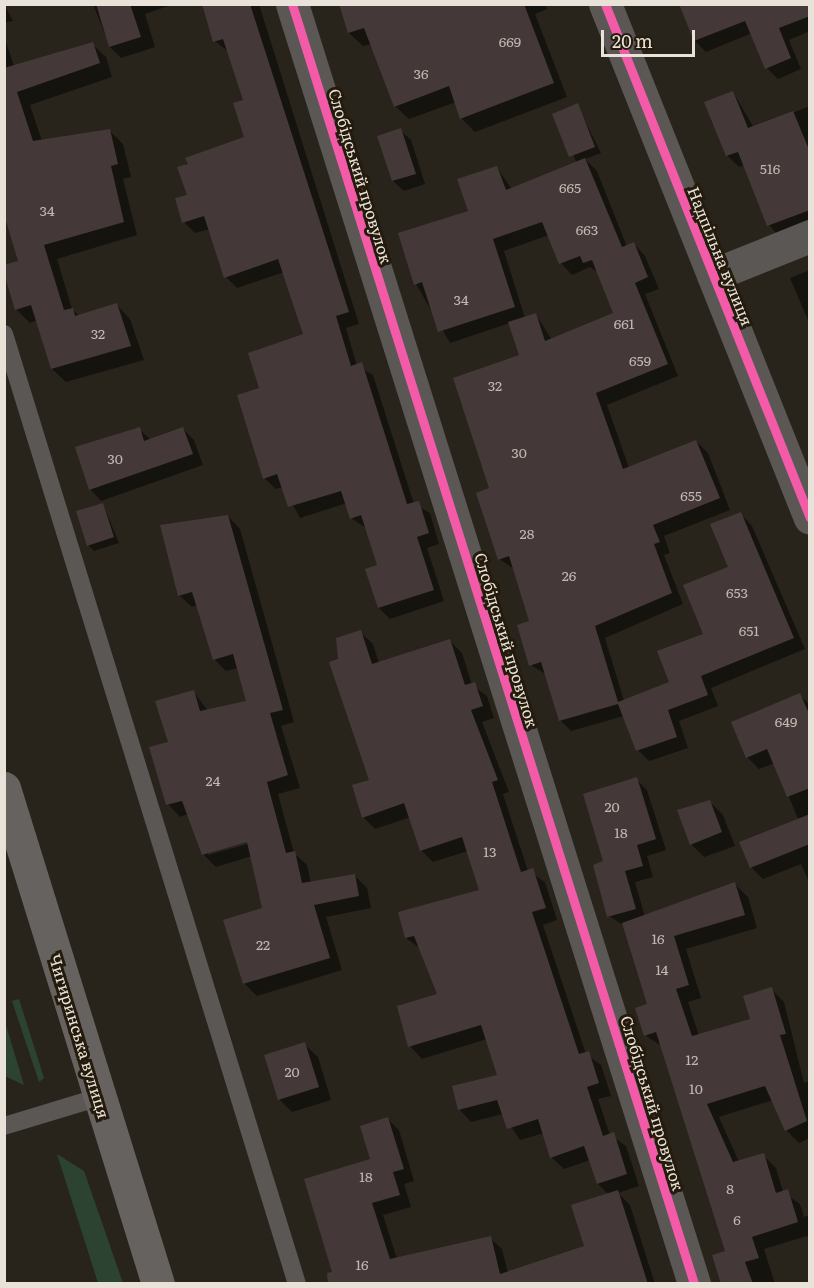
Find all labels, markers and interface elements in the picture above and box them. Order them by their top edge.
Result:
scale bar [604,18,698,56]
text: 20 m [612,27,653,54]
house number: 669 [499,33,521,49]
house number: 36 [413,65,429,81]
street label: Слобідський провулок [325,86,397,266]
house number: 516 [760,160,780,176]
house number: 665 [559,179,581,195]
street label: Надпільна вулиця [684,184,758,328]
house number: 34 [39,202,55,218]
house number: 663 [576,221,598,237]
house number: 34 [453,291,469,307]
house number: 661 [614,315,634,331]
house number: 32 [91,325,105,341]
house number: 659 [629,352,651,368]
house number: 32 [488,377,502,393]
house number: 30 [511,444,527,460]
house number: 30 [107,450,123,466]
house number: 655 [680,487,702,503]
house number: 28 [520,525,534,541]
street label: Слобідський провулок [471,550,543,730]
house number: 26 [562,567,576,583]
house number: 653 [726,584,748,600]
house number: 651 [739,622,759,638]
house number: 649 [775,713,797,729]
house number: 24 [206,772,220,788]
house number: 20 [604,798,620,814]
house number: 18 [614,824,628,840]
house number: 13 [483,843,497,859]
house number: 16 [651,930,665,946]
house number: 22 [256,936,270,952]
street label: Чигиринська вулиця [46,952,114,1120]
house number: 14 [656,961,668,977]
street label: Слобідський провулок [617,1013,689,1193]
house number: 12 [686,1051,698,1067]
house number: 20 [284,1063,300,1079]
house number: 10 [689,1080,703,1096]
house number: 18 [359,1168,373,1184]
house number: 8 [726,1180,734,1196]
house number: 6 [733,1211,741,1227]
house number: 16 [355,1256,369,1272]

